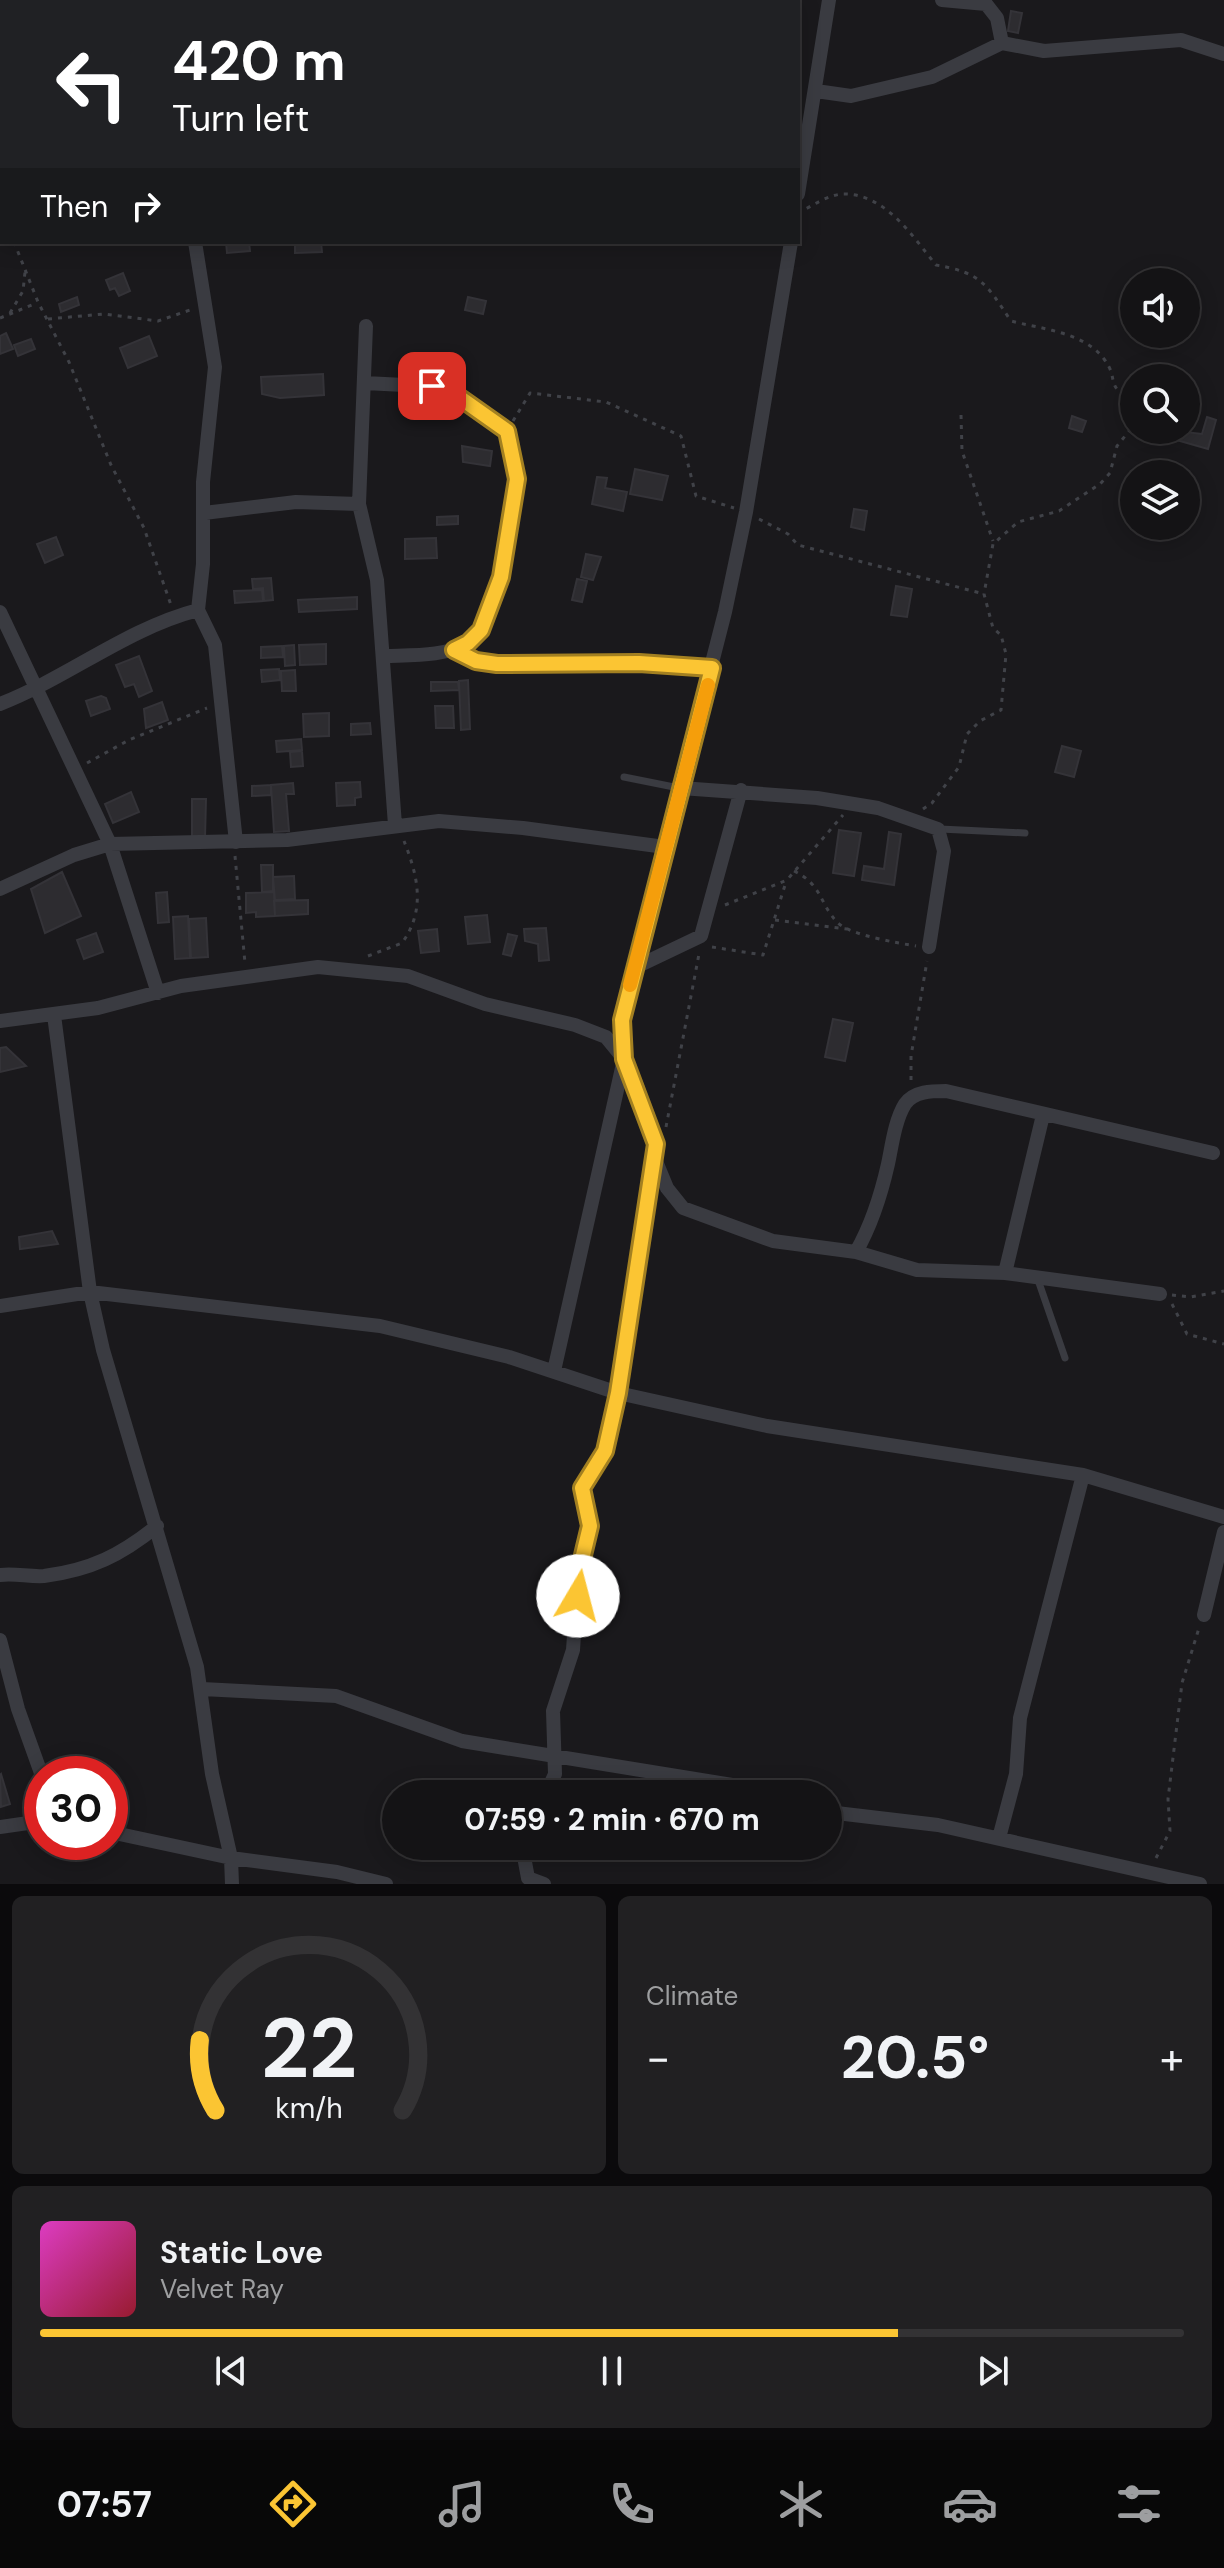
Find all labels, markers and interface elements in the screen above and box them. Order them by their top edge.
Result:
text: 420 m [172,24,346,97]
icon: left [40,32,144,136]
text: Turn left [172,95,309,142]
icon: right [124,184,168,228]
text: Then [40,187,108,226]
map controls [1120,268,1200,540]
button: sound [1120,268,1200,348]
pin [398,352,466,420]
icon: arrive [410,364,454,408]
button: search [1120,364,1200,444]
button: layers [1120,460,1200,540]
position arrow [536,1554,620,1638]
speed limit sign: 30 [24,1756,128,1860]
text: 07:59 · 2 min · 670 m [464,1800,760,1839]
text: Climate [646,1979,738,2013]
text: 22 [261,1994,357,2103]
text: 20.5° [841,2018,989,2097]
text: − [646,2029,670,2087]
text: + [1160,2029,1184,2087]
text: km/h [275,2090,343,2127]
text: Static Love [160,2233,323,2272]
text: Velvet Ray [160,2272,284,2306]
icon: previous [209,2349,253,2393]
icon: pause [590,2349,634,2393]
icon: next [971,2349,1015,2393]
icon: directions [265,2476,321,2532]
icon: music [434,2476,490,2532]
icon: phone [604,2476,660,2532]
icon: climate [773,2476,829,2532]
icon: car [942,2476,998,2532]
icon: filters [1111,2476,1167,2532]
text: 07:57 [57,2481,152,2528]

